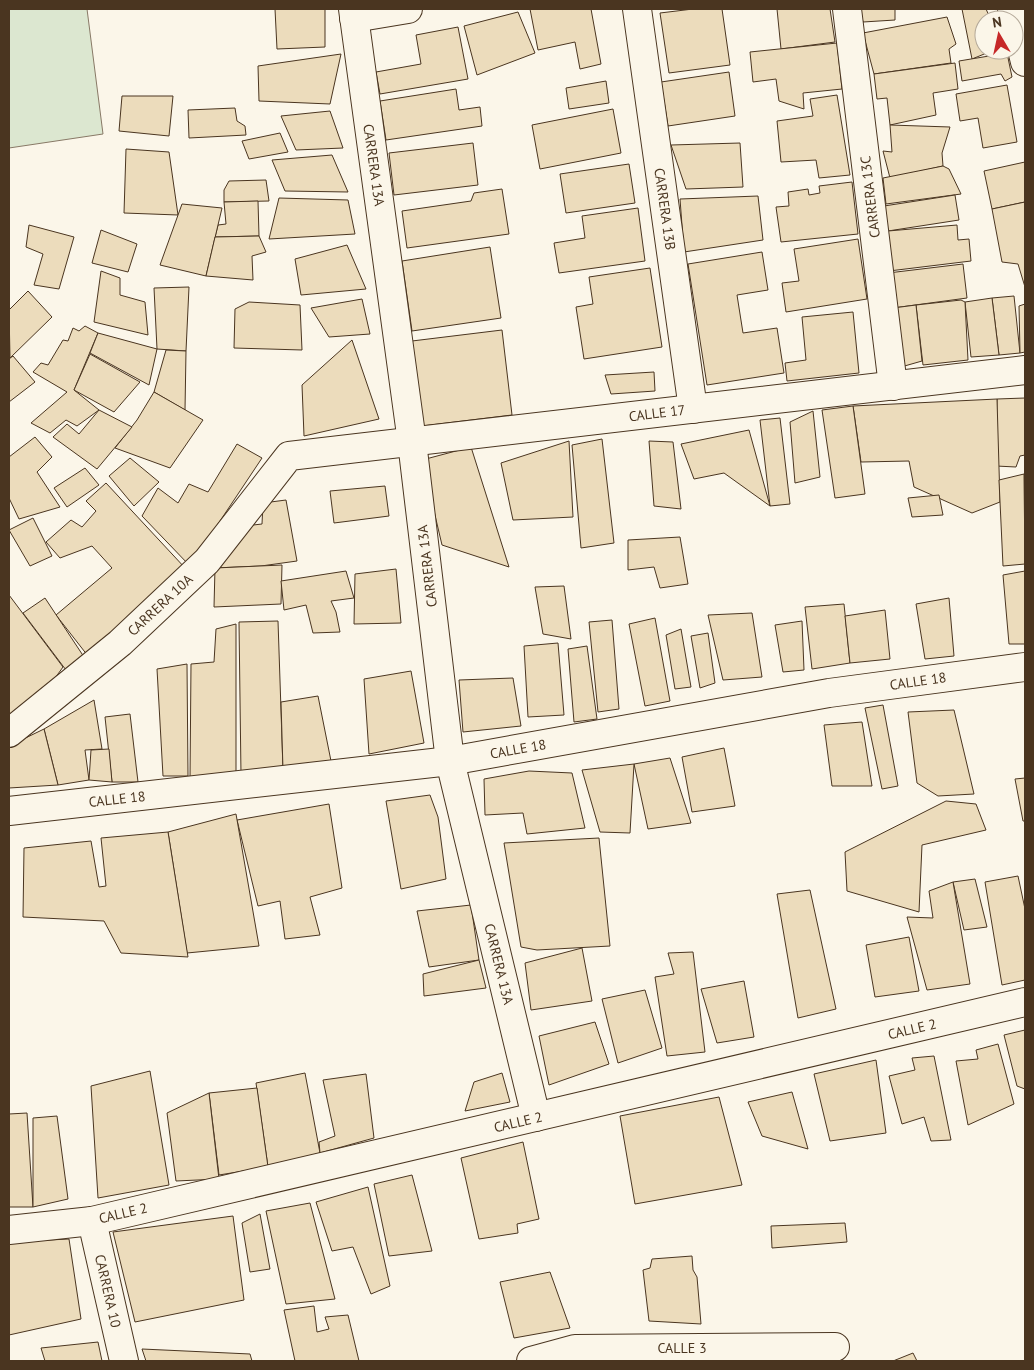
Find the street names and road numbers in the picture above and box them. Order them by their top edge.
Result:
street label: CARRERA 13A [359,123,389,208]
street label: CARRERA 13C [856,155,884,239]
street label: CARRERA 13B [650,167,680,251]
street label: CALLE 17 [628,401,686,425]
street label: CARRERA 13A [413,523,441,608]
street label: CARRERA 10A [124,570,197,640]
street label: CALLE 18 [889,668,947,694]
street label: CALLE 18 [488,735,548,763]
street label: CALLE 18 [88,787,146,811]
street label: CARRERA 13A [480,922,518,1007]
street label: CALLE 2 [886,1015,938,1043]
street label: CALLE 2 [492,1108,544,1136]
street label: CALLE 2 [97,1199,149,1227]
street label: CARRERA 10 [91,1253,125,1330]
street label: CALLE 3 [657,1339,707,1357]

